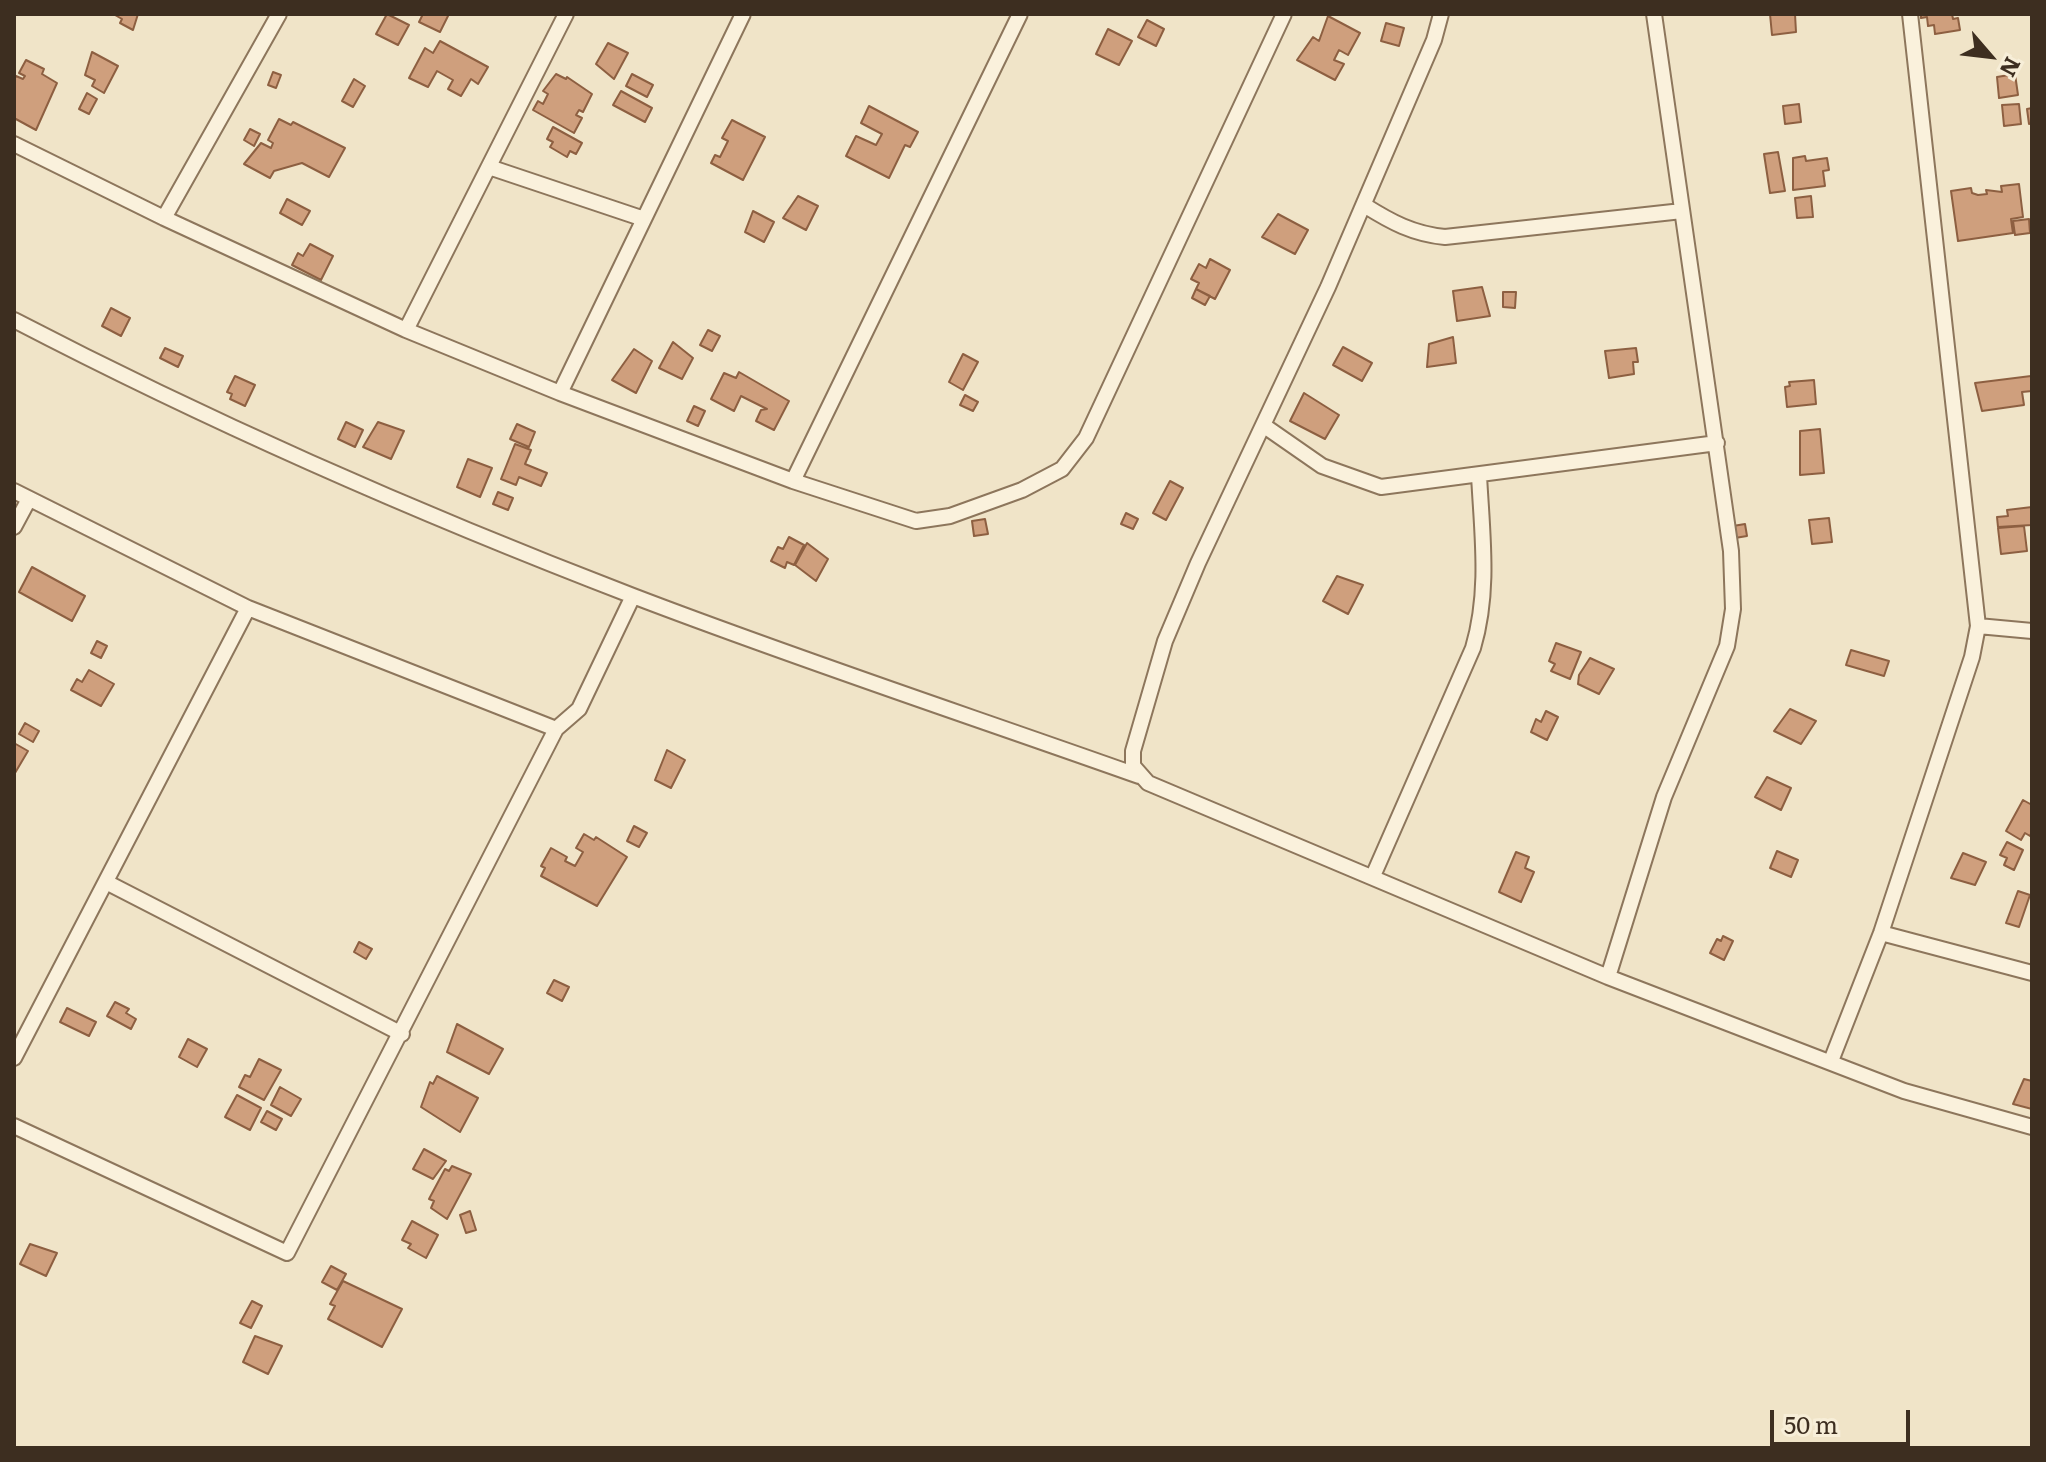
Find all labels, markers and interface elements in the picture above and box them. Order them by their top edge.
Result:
north arrow [1950,16,2030,96]
text: N [1993,52,2031,83]
scale bar [1774,1394,1914,1444]
text: 50 m [1784,1406,1838,1441]

